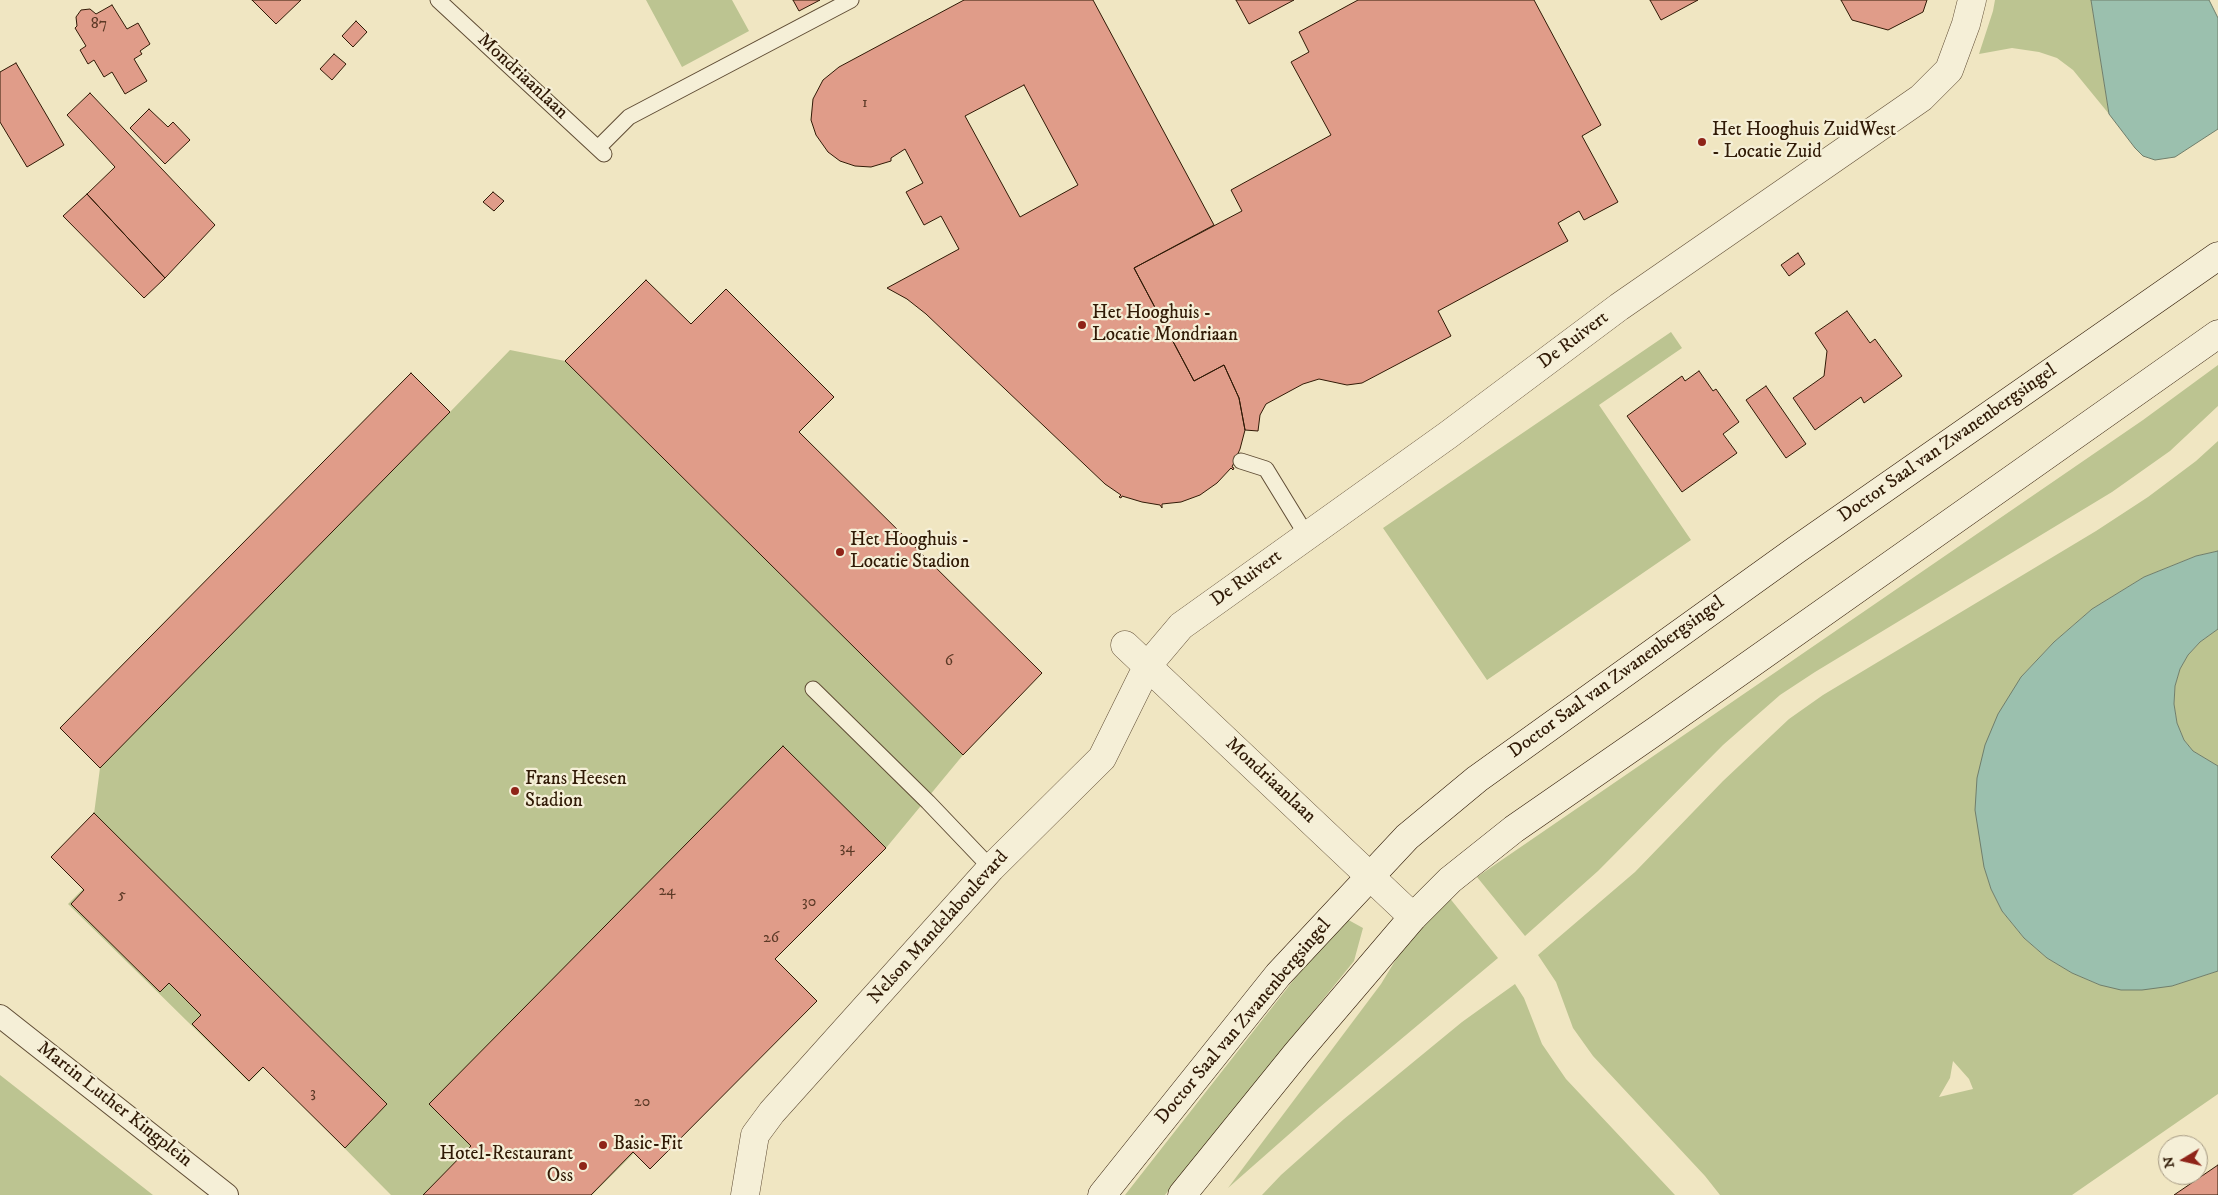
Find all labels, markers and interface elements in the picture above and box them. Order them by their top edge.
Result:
house number: 87 [91,15,107,35]
street label: Mondriaanlaan [472,29,572,125]
house number: 1 [862,94,868,114]
place label: Het Hooghuis ZuidWest - Locatie Zuid [1712,120,1896,164]
marker: Het Hooghuis ZuidWest - Locatie Zuid [1696,136,1708,148]
place label: Het Hooghuis - Locatie Mondriaan [1092,303,1238,347]
street label: De Ruivert [1534,307,1614,375]
marker: Het Hooghuis - Locatie Mondriaan [1076,319,1088,331]
street label: Doctor Saal van Zwanenbergsingel [1835,360,2061,528]
place label: Het Hooghuis - Locatie Stadion [850,530,970,574]
marker: Het Hooghuis - Locatie Stadion [834,546,846,558]
street label: De Ruivert [1207,546,1287,612]
street label: Doctor Saal van Zwanenbergsingel [1505,592,1729,764]
house number: 6 [945,652,953,672]
street label: Mondriaanlaan [1220,733,1320,829]
place label: Frans Heesen Stadion [525,769,627,813]
marker: Frans Heesen Stadion [509,785,521,797]
house number: 34 [839,839,855,859]
street label: Nelson Mandelaboulevard [864,847,1014,1009]
house number: 24 [658,882,676,902]
house number: 5 [118,886,126,906]
house number: 30 [802,893,816,913]
street label: Doctor Saal van Zwanenbergsingel [1151,915,1337,1129]
house number: 26 [763,929,779,949]
street label: Martin Luther Kingplein [32,1037,196,1173]
house number: 3 [310,1084,316,1104]
house number: 20 [634,1093,650,1113]
place label: Basic-Fit [613,1134,683,1156]
north arrow [2158,1135,2208,1185]
marker: Basic-Fit [597,1139,609,1151]
place label: Hotel-Restaurant Oss [440,1144,573,1188]
text: N [2159,1155,2179,1169]
marker: Hotel-Restaurant Oss [577,1160,589,1172]

